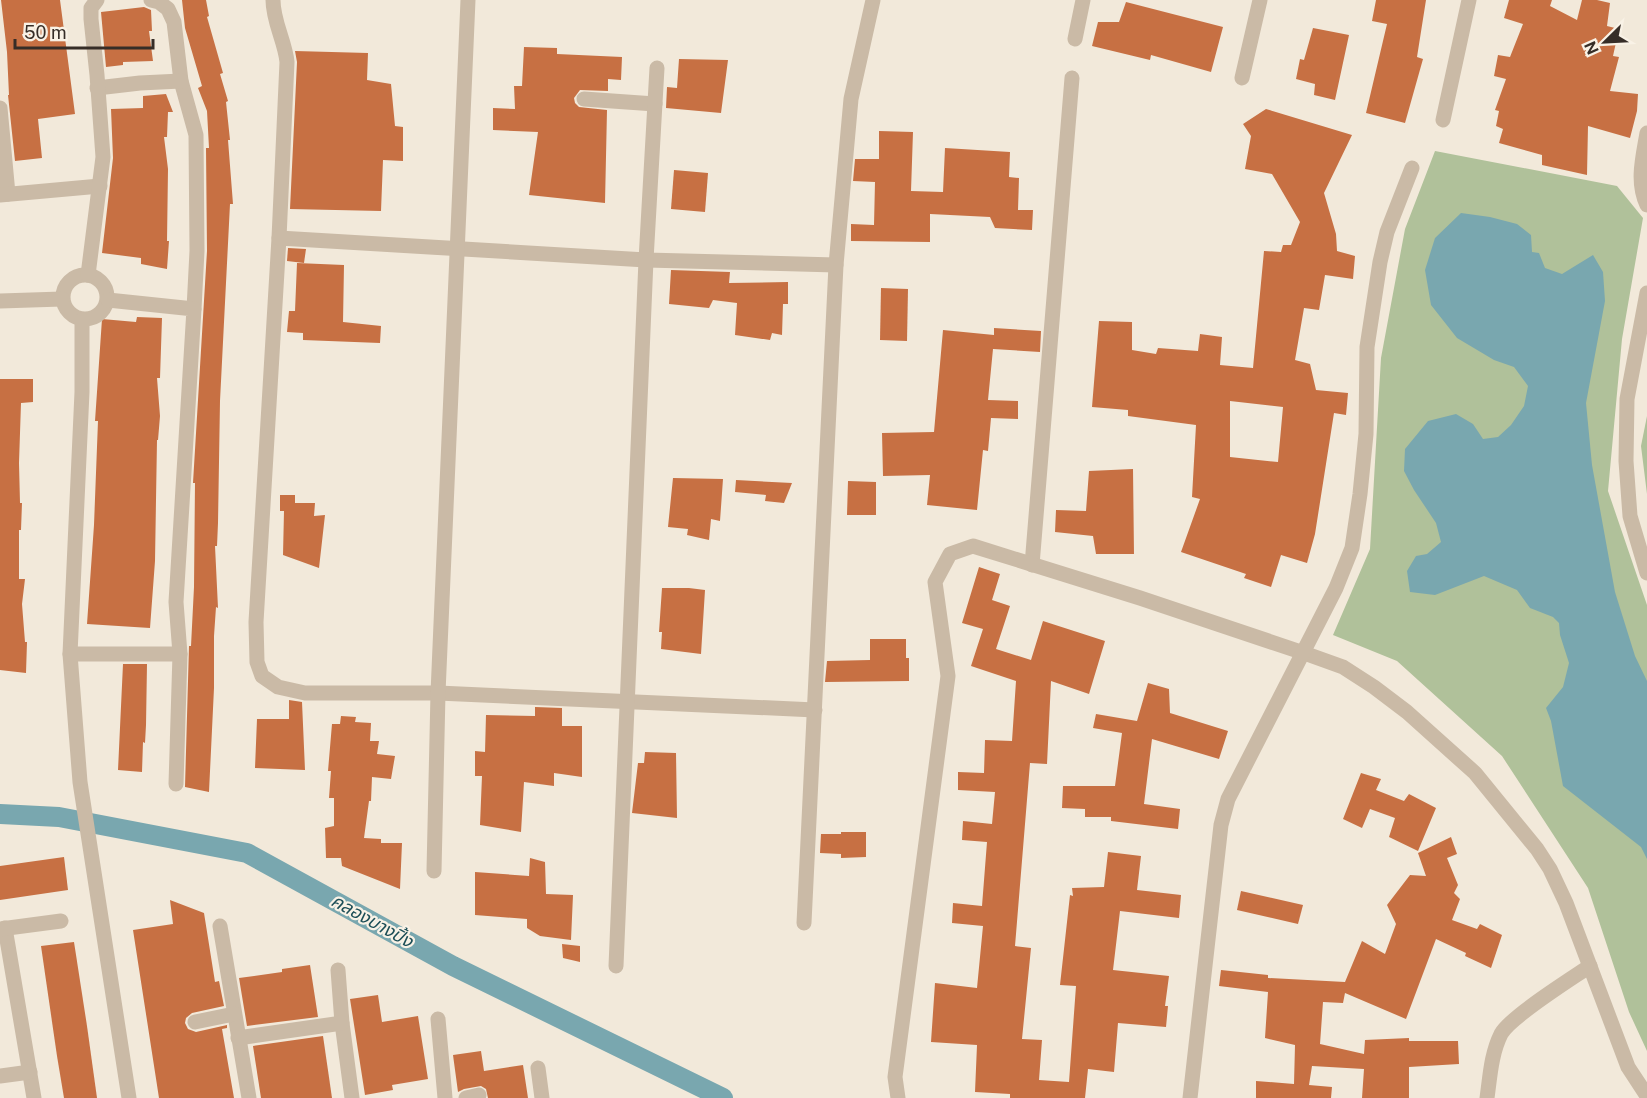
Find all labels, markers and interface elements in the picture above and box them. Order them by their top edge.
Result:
scale bar [15,12,153,50]
north arrow [1575,12,1635,72]
text: 50 m [24,22,67,43]
text: N [1581,38,1603,57]
water label: คลองบางปิ้ง [328,889,418,952]

